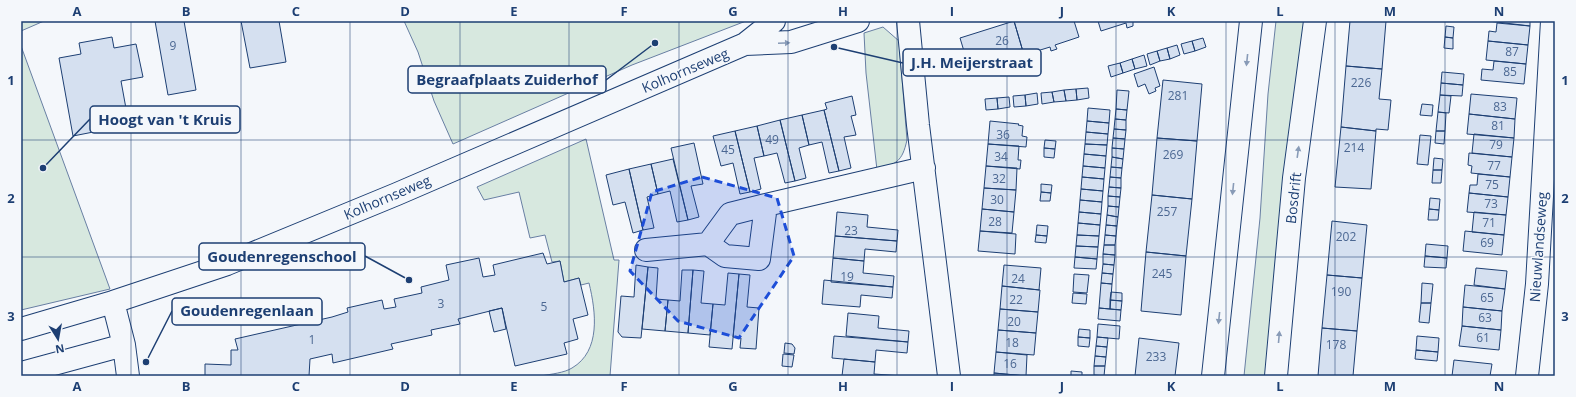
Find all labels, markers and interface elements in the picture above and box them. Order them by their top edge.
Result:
text: A [73,2,82,20]
text: B [182,2,191,20]
text: C [292,2,300,20]
text: D [400,2,410,20]
text: E [510,2,518,20]
text: F [620,2,628,20]
text: G [728,2,738,20]
text: H [838,2,848,20]
text: I [950,2,954,20]
text: J [1059,2,1064,20]
text: K [1167,2,1176,20]
text: L [1276,2,1284,20]
text: M [1384,2,1396,20]
text: N [1494,2,1504,20]
house number: 26 [995,32,1009,49]
house number: 9 [170,37,177,54]
one-way arrow [778,39,790,46]
street label: Kolhornseweg [639,43,732,97]
house number: 87 [1505,43,1519,60]
callout: J.H. Meijerstraat [903,49,1041,76]
text: J.H. Meijerstraat [909,52,1034,72]
one-way arrow [1243,54,1250,66]
house number: 85 [1503,63,1517,80]
callout: Begraafplaats Zuiderhof [408,66,606,93]
text: Begraafplaats Zuiderhof [416,69,599,89]
text: 1 [7,71,15,89]
text: 1 [1561,71,1569,89]
house number: 226 [1351,74,1371,91]
house number: 281 [1168,87,1188,104]
house number: 83 [1493,98,1507,115]
callout: Hoogt van 't Kruis [90,106,240,133]
text: Hoogt van 't Kruis [98,109,232,129]
house number: 81 [1491,117,1505,134]
house number: 36 [996,126,1010,143]
house number: 49 [765,131,779,148]
house number: 79 [1489,136,1503,153]
house number: 214 [1344,139,1364,156]
house number: 45 [721,141,735,158]
house number: 269 [1163,146,1183,163]
one-way arrow [1295,146,1301,158]
house number: 34 [994,148,1008,165]
house number: 77 [1487,157,1501,174]
street label: Kolhornseweg [341,170,434,224]
house number: 32 [992,170,1006,187]
street label: Bosdrift [1281,171,1305,225]
house number: 75 [1485,176,1499,193]
one-way arrow [1229,183,1236,195]
text: 2 [7,189,15,207]
text: 2 [1561,189,1569,207]
house number: 30 [990,191,1004,208]
street label: Nieuwlandseweg [1525,191,1551,303]
house number: 73 [1484,195,1498,212]
house number: 257 [1157,203,1177,220]
house number: 28 [988,213,1002,230]
house number: 71 [1482,214,1496,231]
house number: 23 [844,222,858,239]
house number: 202 [1336,228,1356,245]
house number: 69 [1480,234,1494,251]
callout: Goudenregenschool [199,243,365,270]
text: Goudenregenschool [207,246,357,266]
house number: 245 [1152,265,1172,282]
house number: 19 [840,268,854,285]
house number: 24 [1011,270,1025,287]
house number: 190 [1331,283,1351,300]
house number: 65 [1480,289,1494,306]
house number: 22 [1009,291,1023,308]
house number: 3 [438,295,445,312]
callout: Goudenregenlaan [172,298,322,325]
house number: 5 [541,298,548,315]
text: Goudenregenlaan [180,300,314,320]
text: 3 [7,307,15,325]
text: 3 [1561,307,1569,325]
house number: 63 [1478,309,1492,326]
one-way arrow [1215,312,1222,324]
house number: 20 [1007,313,1021,330]
north arrow [38,319,78,359]
house number: 61 [1476,329,1490,346]
house number: 1 [309,331,315,348]
one-way arrow [1276,331,1283,343]
house number: 18 [1005,334,1019,351]
house number: 178 [1326,336,1346,353]
text: N [54,341,66,358]
house number: 233 [1146,348,1166,365]
house number: 16 [1003,355,1017,372]
text: A [73,377,82,395]
text: B [182,377,191,395]
text: C [292,377,300,395]
text: D [400,377,410,395]
text: E [510,377,518,395]
text: F [620,377,628,395]
text: G [728,377,738,395]
text: H [838,377,848,395]
text: I [950,377,954,395]
text: J [1059,377,1064,395]
text: K [1167,377,1176,395]
text: L [1276,377,1284,395]
text: M [1384,377,1396,395]
text: N [1494,377,1504,395]

